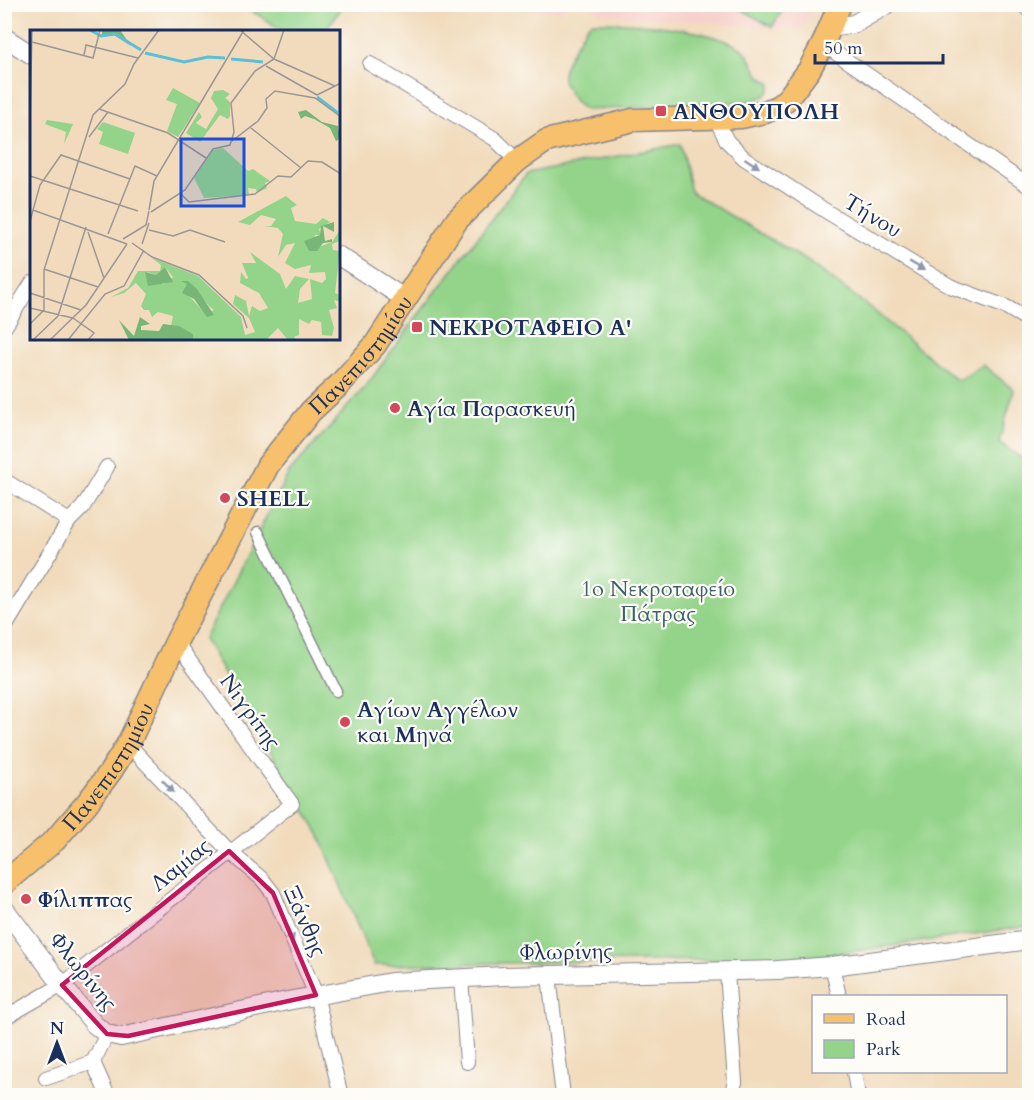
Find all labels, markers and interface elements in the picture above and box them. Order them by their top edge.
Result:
scale bar [815,27,942,65]
inset map [30,30,340,340]
text: 50 m [824,36,863,61]
place label: ΑΝΘΟΥΠΟΛΗ [673,97,839,127]
marker: ΑΝΘΟΥΠΟΛΗ [654,104,668,118]
one-way arrow [743,157,759,169]
street label: Τήνου [838,187,907,245]
one-way arrow [909,261,926,271]
street label: Πανεπιστημίου [302,289,420,422]
place label: ΝΕΚΡΟΤΑΦΕΙΟ Α' [429,313,631,343]
marker: ΝΕΚΡΟΤΑΦΕΙΟ Α' [410,320,424,334]
place label: Αγία Παρασκευή [407,394,577,424]
marker: Αγία Παρασκευή [388,401,402,415]
place label: SHELL [237,484,310,514]
marker: SHELL [218,491,232,505]
park label: 1o Νεκροταφείο Πάτρας [581,574,735,629]
street label: Νιγρίτης [212,667,288,756]
place label: Αγίων Αγγέλων και Μηνά [357,695,518,750]
street label: Πανεπιστημίου [56,698,161,837]
marker: Αγίων Αγγέλων και Μηνά [338,715,352,729]
one-way arrow [161,779,175,794]
street label: Λαμίας [144,831,217,898]
street label: Ξάνθης [276,881,334,961]
place label: Φίλιππας [38,885,133,915]
marker: Φίλιππας [19,892,33,906]
one-way arrow [286,925,296,943]
street label: Φλωρίνης [42,926,124,1017]
street label: Φλωρίνης [519,936,613,968]
legend [812,995,1007,1073]
text: Road [866,1007,906,1032]
north arrow [27,1013,87,1073]
text: N [50,1018,64,1040]
text: Park [866,1037,901,1062]

